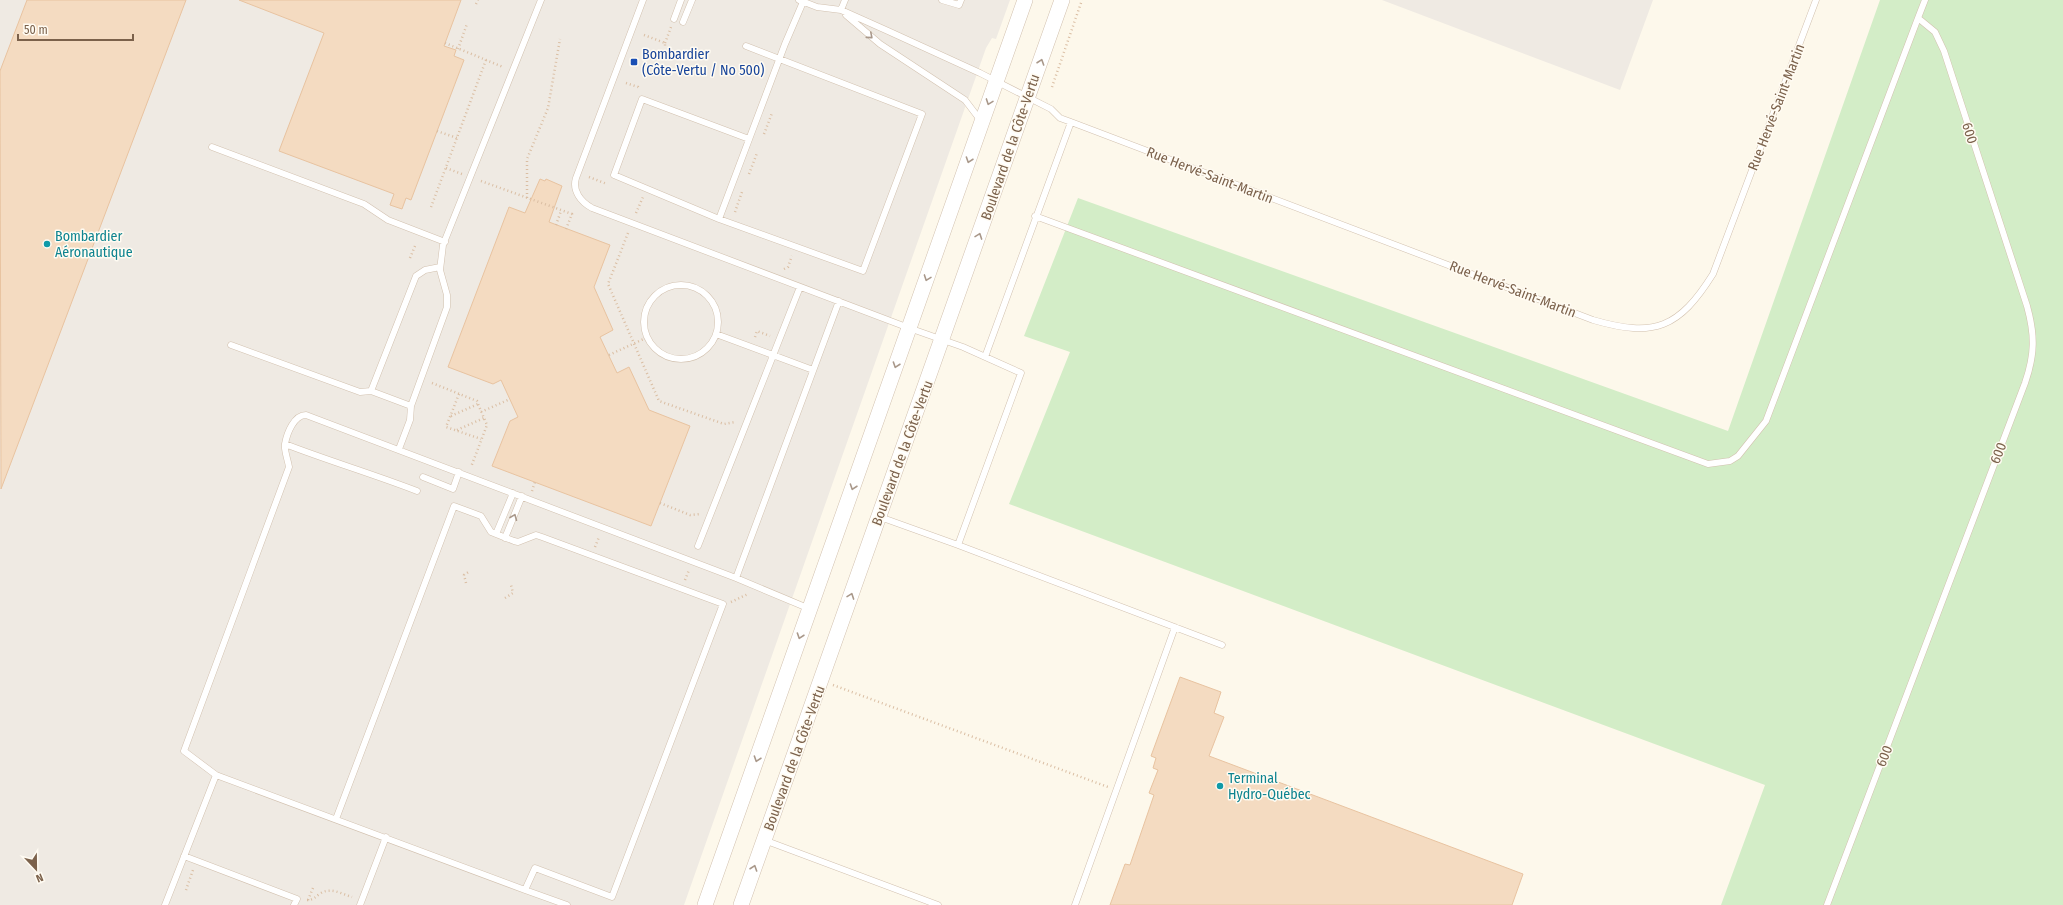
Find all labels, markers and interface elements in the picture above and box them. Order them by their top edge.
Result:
scale bar [18,16,133,42]
text: 50 m [24,23,48,37]
one-way arrow [865,31,873,38]
street label: Rue Hervé-Saint-Martin [1744,41,1808,173]
place label: Bombardier (Côte-Vertu / No 500) [642,46,764,79]
marker: Bombardier (Côte-Vertu / No 500) [629,57,639,67]
one-way arrow [1036,58,1044,65]
street label: Boulevard de la Côte-Vertu [977,72,1043,222]
one-way arrow [985,99,993,106]
street label: 600 [1958,120,1981,146]
street label: Rue Hervé-Saint-Martin [1144,143,1276,207]
one-way arrow [965,156,973,163]
place label: Bombardier Aéronautique [55,228,133,261]
one-way arrow [974,233,983,240]
marker: Bombardier Aéronautique [42,239,52,249]
street label: Rue Hervé-Saint-Martin [1447,257,1579,321]
one-way arrow [923,274,931,281]
one-way arrow [892,361,901,368]
street label: Boulevard de la Côte-Vertu [868,378,937,528]
street label: 600 [1987,440,2010,466]
one-way arrow [849,484,857,491]
one-way arrow [509,514,517,522]
one-way arrow [846,593,855,600]
one-way arrow [797,633,805,640]
street label: Boulevard de la Côte-Vertu [760,683,829,833]
street label: 600 [1873,743,1896,769]
one-way arrow [753,755,762,762]
place label: Terminal Hydro-Québec [1228,770,1311,803]
marker: Terminal Hydro-Québec [1215,781,1225,791]
north arrow [16,849,56,889]
one-way arrow [750,865,758,872]
text: N [34,871,45,885]

